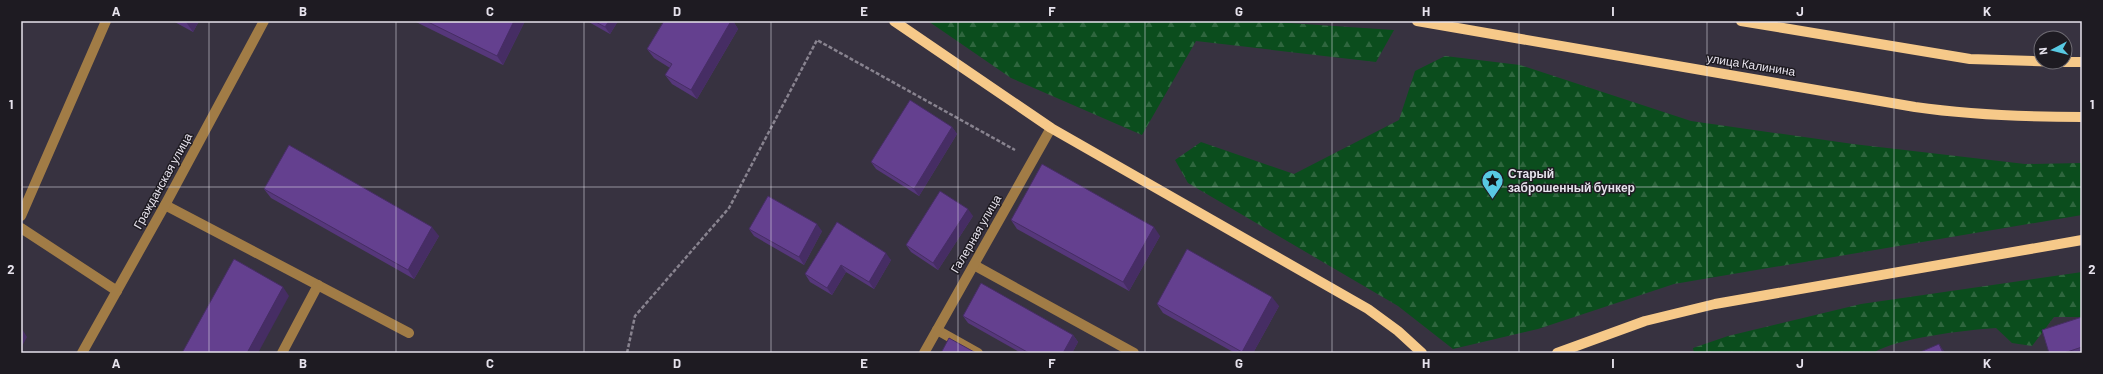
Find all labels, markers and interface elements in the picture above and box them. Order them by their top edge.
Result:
text: A [112,3,121,19]
text: B [299,3,307,19]
text: C [486,3,494,19]
text: D [673,3,681,19]
text: E [860,3,868,19]
text: F [1048,3,1056,19]
text: G [1235,3,1243,19]
text: H [1422,3,1430,19]
text: I [1611,3,1615,19]
text: J [1796,3,1804,19]
text: K [1983,3,1991,19]
north arrow [2033,30,2073,70]
text: N [2036,47,2049,56]
street label: улица Калинина [1706,50,1797,79]
text: 1 [9,96,13,112]
text: 1 [2090,96,2094,112]
street label: Гражданская улица [130,130,195,231]
place label: Старый заброшенный бункер [1508,166,1635,195]
place icon: Старый заброшенный бункер [1480,168,1506,201]
street label: Галерная улица [947,192,1004,276]
text: 2 [7,261,15,277]
text: 2 [2088,261,2096,277]
text: A [112,355,121,371]
text: B [299,355,307,371]
text: C [486,355,494,371]
text: D [673,355,681,371]
text: E [860,355,868,371]
text: F [1048,355,1056,371]
text: G [1235,355,1243,371]
text: H [1422,355,1430,371]
text: I [1611,355,1615,371]
text: J [1796,355,1804,371]
text: K [1983,355,1991,371]

